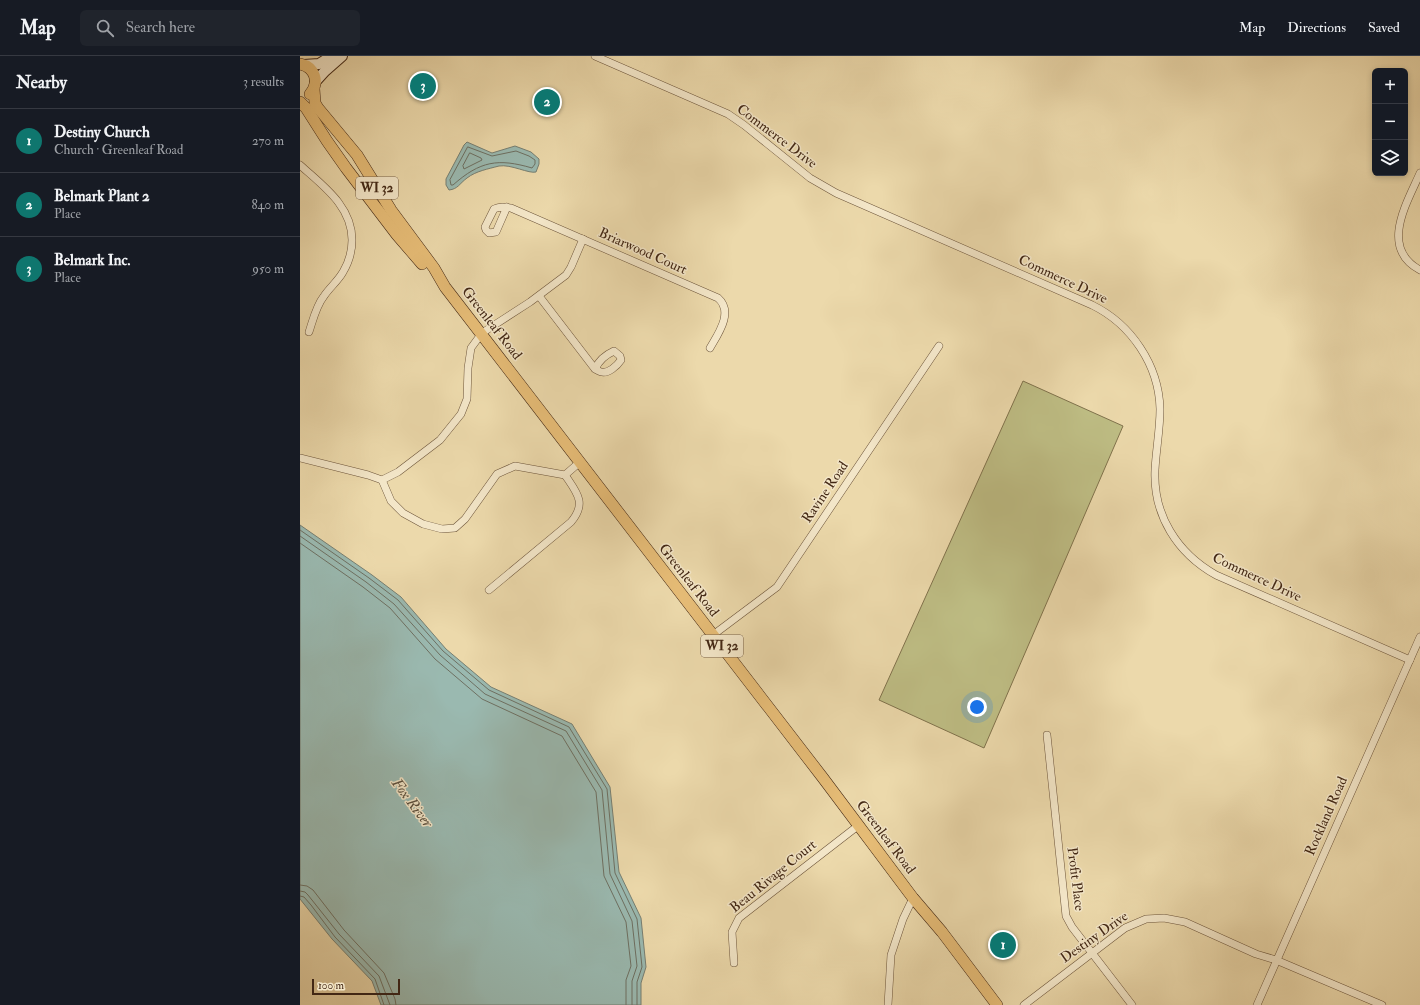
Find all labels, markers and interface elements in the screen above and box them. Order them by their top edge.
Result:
search box [80,10,360,46]
text: Map [20,16,56,40]
icon: search [94,17,116,39]
text: Search here [126,18,195,37]
text: Map [1239,19,1265,36]
text: Directions [1287,19,1346,36]
text: Saved [1368,19,1400,36]
map controls [1372,68,1408,176]
button: + [1372,68,1408,104]
pin: 3 [410,71,436,101]
text: Nearby [16,72,67,93]
text: 3 results [243,74,284,90]
pin: 2 [534,87,560,117]
street label: Commerce Drive [733,100,821,172]
button: − [1372,104,1408,140]
text: Destiny Church [54,123,150,142]
text: 1 [27,133,31,149]
text: 270 m [252,133,284,149]
button: layers [1372,140,1408,176]
text: Church · Greenleaf Road [54,142,183,158]
road number: WI 32 [356,177,398,199]
text: Belmark Plant 2 [54,187,150,206]
text: 2 [26,197,32,213]
text: 840 m [251,197,284,213]
text: Place [54,206,81,222]
street label: Briarwood Court [596,224,690,278]
text: Belmark Inc. [54,251,130,270]
street label: Commerce Drive [1016,251,1110,307]
text: 3 [27,261,32,277]
text: 950 m [252,261,284,277]
text: Place [54,270,81,286]
street label: Greenleaf Road [458,283,526,363]
street label: Ravine Road [798,458,852,526]
street label: Greenleaf Road [655,540,723,620]
street label: Commerce Drive [1210,549,1304,605]
road number: WI 32 [701,635,743,657]
your location [967,697,987,717]
water label: Fox River [387,774,438,833]
street label: Rockland Road [1301,774,1351,858]
street label: Greenleaf Road [853,797,919,877]
street label: Beau Rivage Court [726,836,820,916]
street label: Profit Place [1064,846,1088,912]
street label: Destiny Drive [1057,907,1132,967]
pin: 1 [990,930,1016,960]
scale bar [312,977,400,996]
text: 100 m [318,979,344,992]

